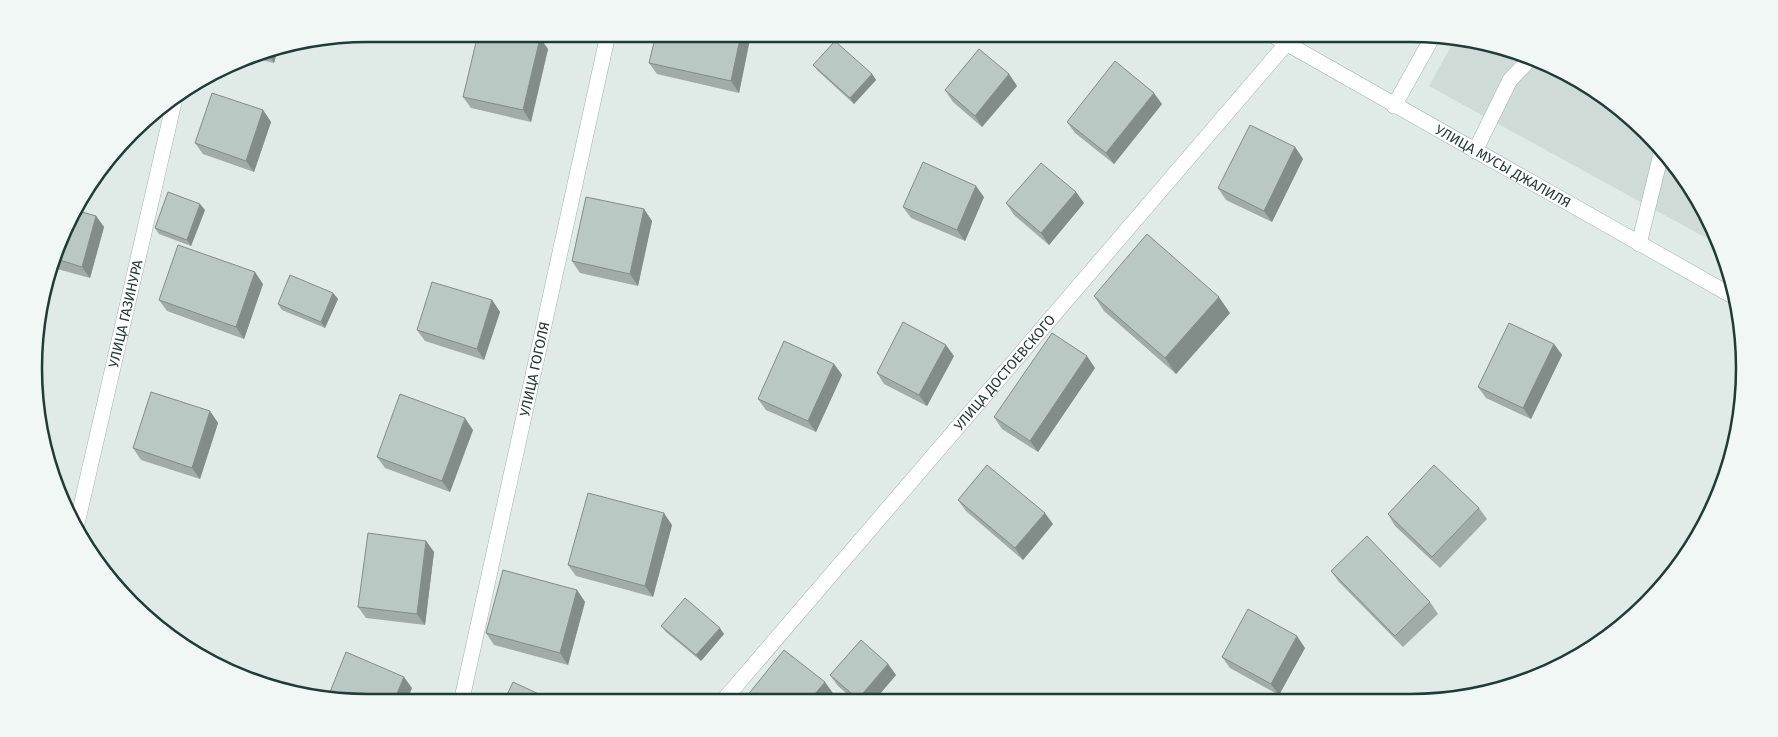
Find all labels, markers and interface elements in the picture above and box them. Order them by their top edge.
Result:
street label: УЛИЦА МУСЫ ДЖАЛИЛЯ [1432,121,1574,212]
street label: УЛИЦА ГАЗИНУРА [105,258,146,369]
street label: УЛИЦА ДОСТОЕВСКОГО [951,311,1059,434]
street label: УЛИЦА ГОГОЛЯ [516,320,554,418]

